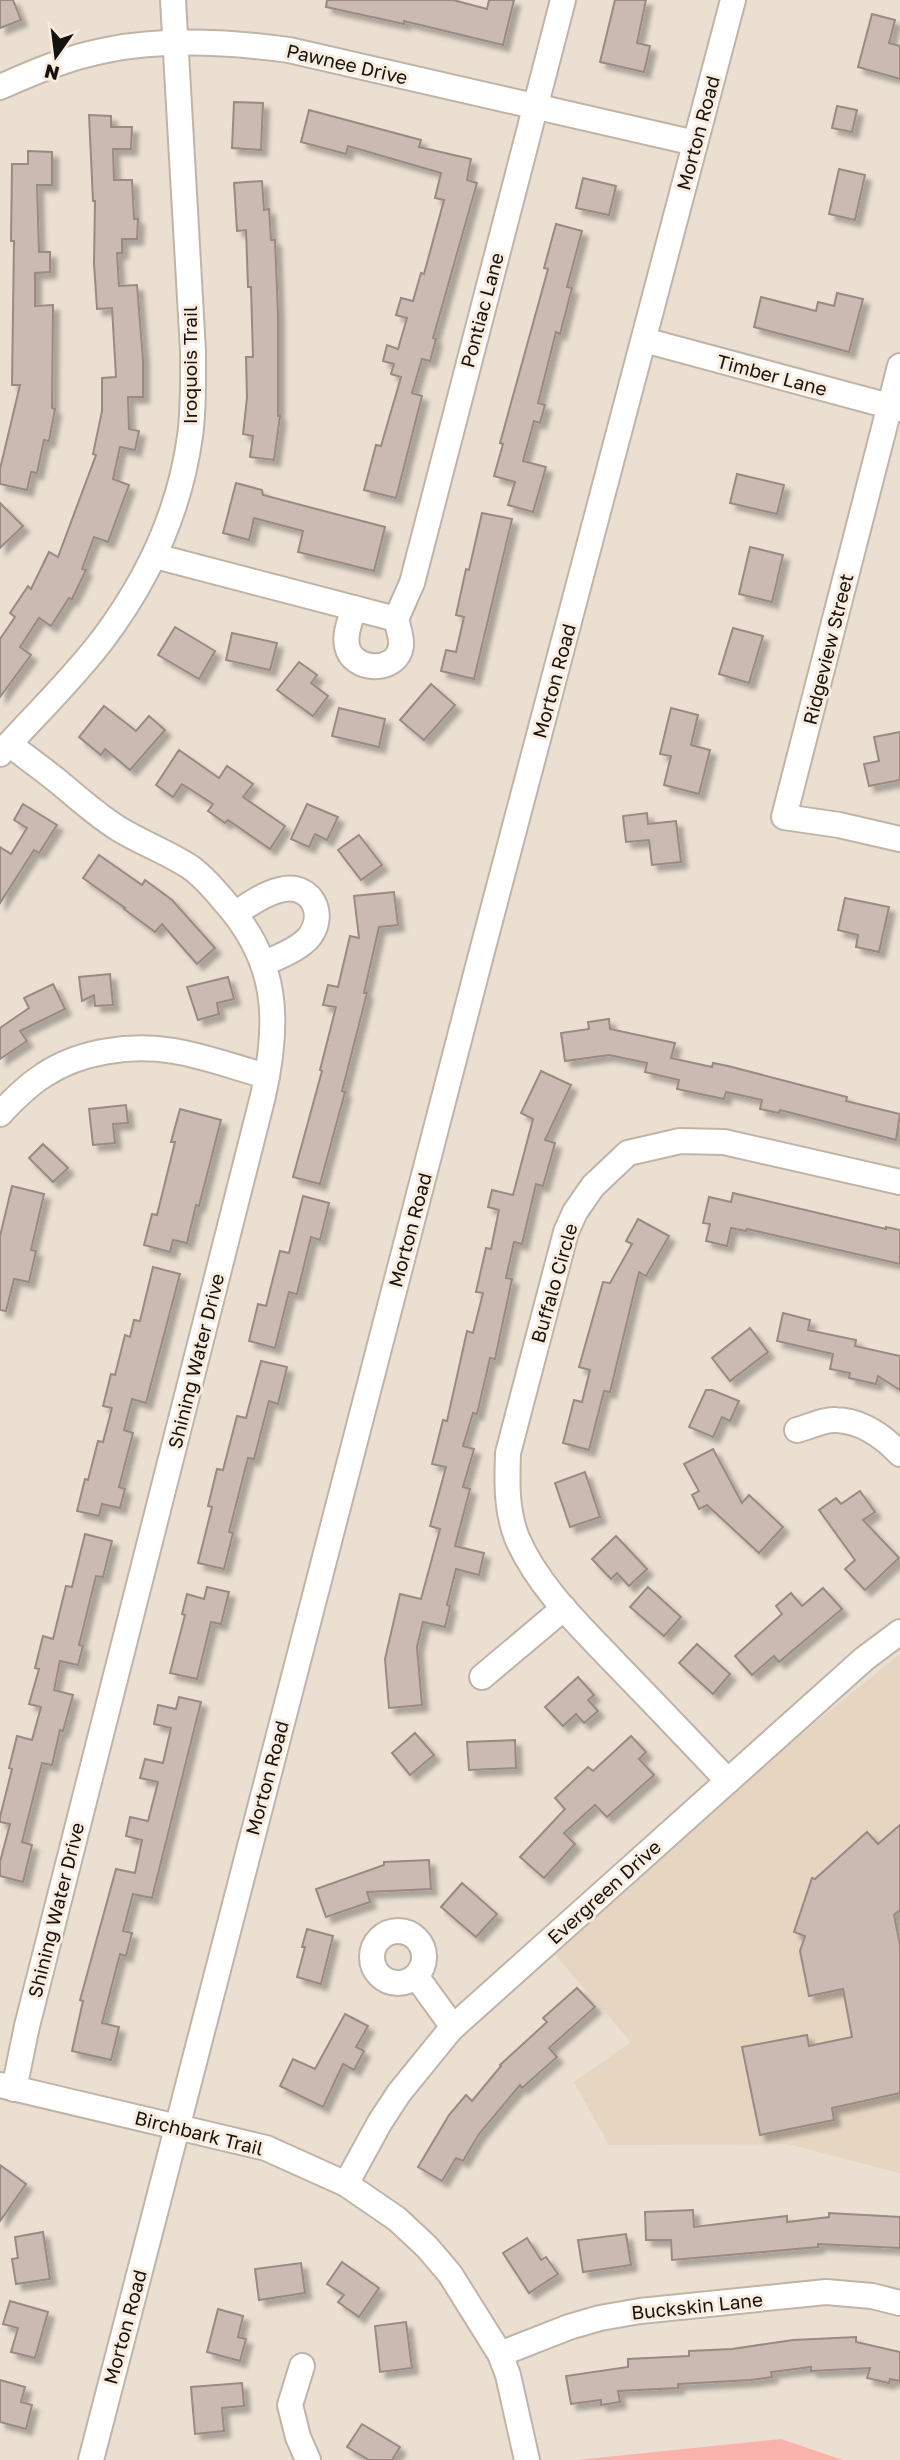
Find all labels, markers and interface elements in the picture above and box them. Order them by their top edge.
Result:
north arrow [21,21,91,91]
street label: Pawnee Drive [284,38,410,89]
text: N [42,60,62,86]
street label: Morton Road [671,73,724,193]
street label: Pontiac Lane [455,250,508,370]
street label: Iroquois Trail [178,306,201,424]
street label: Timber Lane [715,349,830,400]
street label: Ridgeview Street [798,571,857,727]
street label: Morton Road [527,621,580,741]
street label: Morton Road [383,1170,436,1290]
street label: Buffalo Circle [525,1220,582,1345]
street label: Shining Water Drive [163,1271,228,1451]
street label: Morton Road [240,1718,293,1838]
street label: Shining Water Drive [23,1820,88,2000]
street label: Evergreen Drive [542,1835,665,1948]
street label: Birchbark Trail [132,2105,266,2160]
street label: Morton Road [98,2267,151,2387]
street label: Buckskin Lane [630,2287,764,2324]

